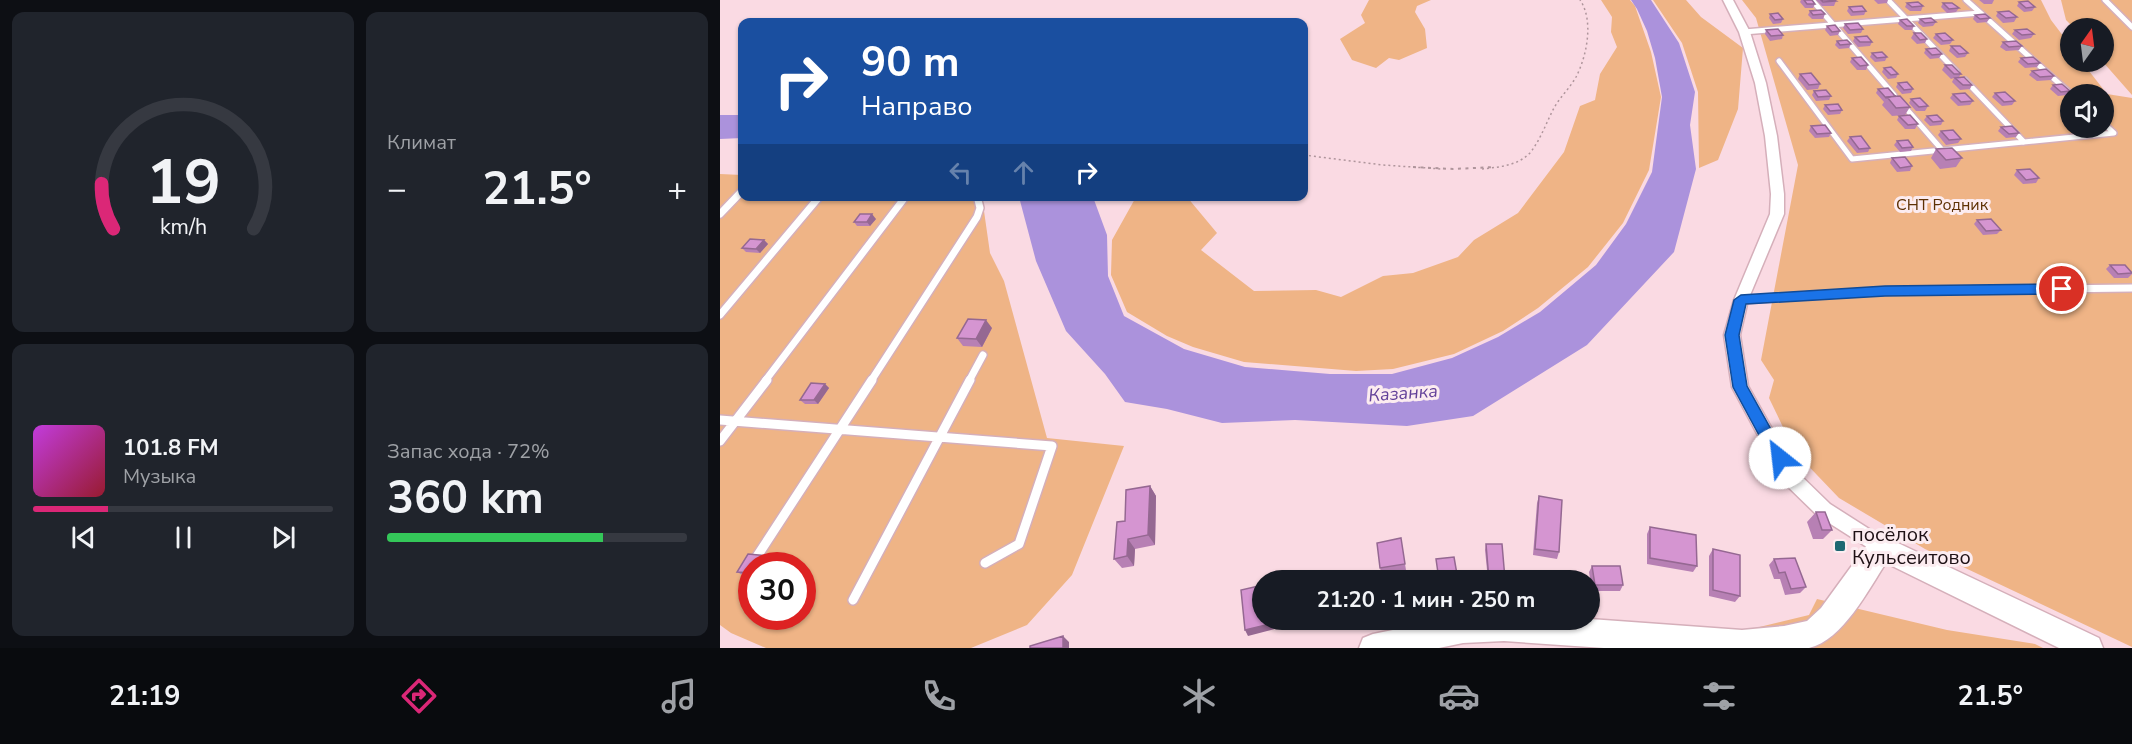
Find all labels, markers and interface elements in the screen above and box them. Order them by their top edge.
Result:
north arrow [2060,18,2114,72]
map controls [2060,18,2114,138]
text: 90 m [861,34,960,91]
icon: right [762,42,840,120]
button: sound [2060,84,2114,138]
text: Направо [861,88,972,125]
text: Климат [387,129,456,156]
text: 19 [146,140,220,225]
icon: left [944,156,977,189]
icon: ahead [1007,156,1040,189]
icon: right [1070,156,1103,189]
text: 21.5° [482,159,592,220]
text: − [387,167,407,212]
text: + [667,167,687,212]
park label: СНТ Родник [1896,194,1989,216]
text: km/h [159,212,207,242]
pin [2036,263,2087,314]
icon: arrive [2045,272,2078,305]
water label: Казанка [1367,379,1439,407]
position arrow [1748,426,1812,490]
text: 101.8 FM [123,433,219,463]
text: Запас хода · 72% [387,438,550,465]
text: Музыка [123,463,196,490]
text: 360 km [387,468,544,529]
icon: previous [67,521,100,554]
icon: pause [167,521,200,554]
icon: next [267,521,300,554]
place label: посёлок Кульсеитово [1852,521,1971,571]
marker: посёлок Кульсеитово [1833,539,1847,553]
speed limit sign: 30 [738,552,816,630]
text: 21:20 · 1 мин · 250 m [1317,585,1535,615]
icon: directions [398,675,440,717]
icon: music [658,675,700,717]
icon: phone [918,675,960,717]
icon: climate [1178,675,1220,717]
icon: car [1438,675,1480,717]
icon: filters [1698,675,1740,717]
text: 21:19 [109,678,180,715]
text: 21.5° [1957,678,2023,715]

